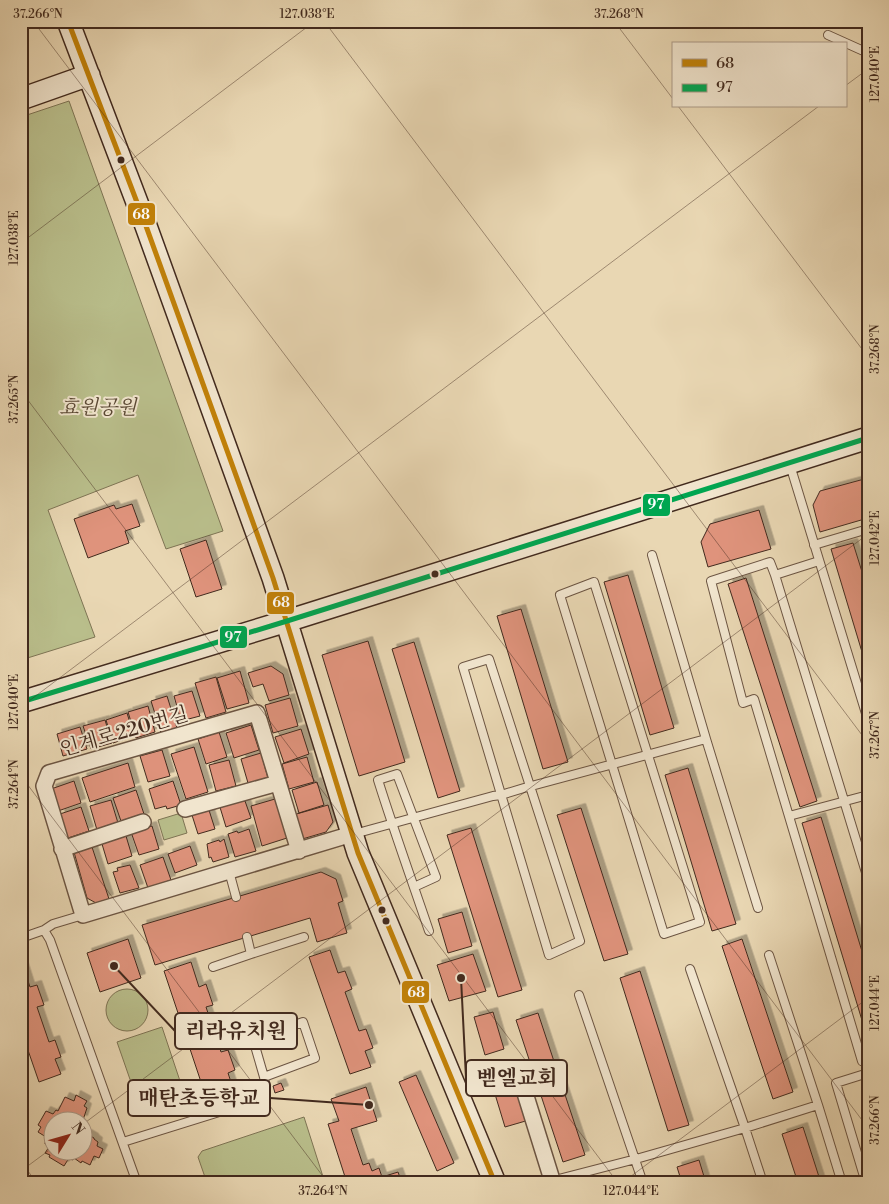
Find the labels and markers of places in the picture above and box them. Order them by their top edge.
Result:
unlabelled marker [116,155,126,165]
unlabelled marker [430,569,440,579]
unlabelled marker [377,905,387,915]
unlabelled marker [381,916,391,926]
callout: 리라유치원 [175,1013,297,1049]
callout: 벧엘교회 [466,1060,567,1096]
callout: 매탄초등학교 [128,1080,270,1116]

